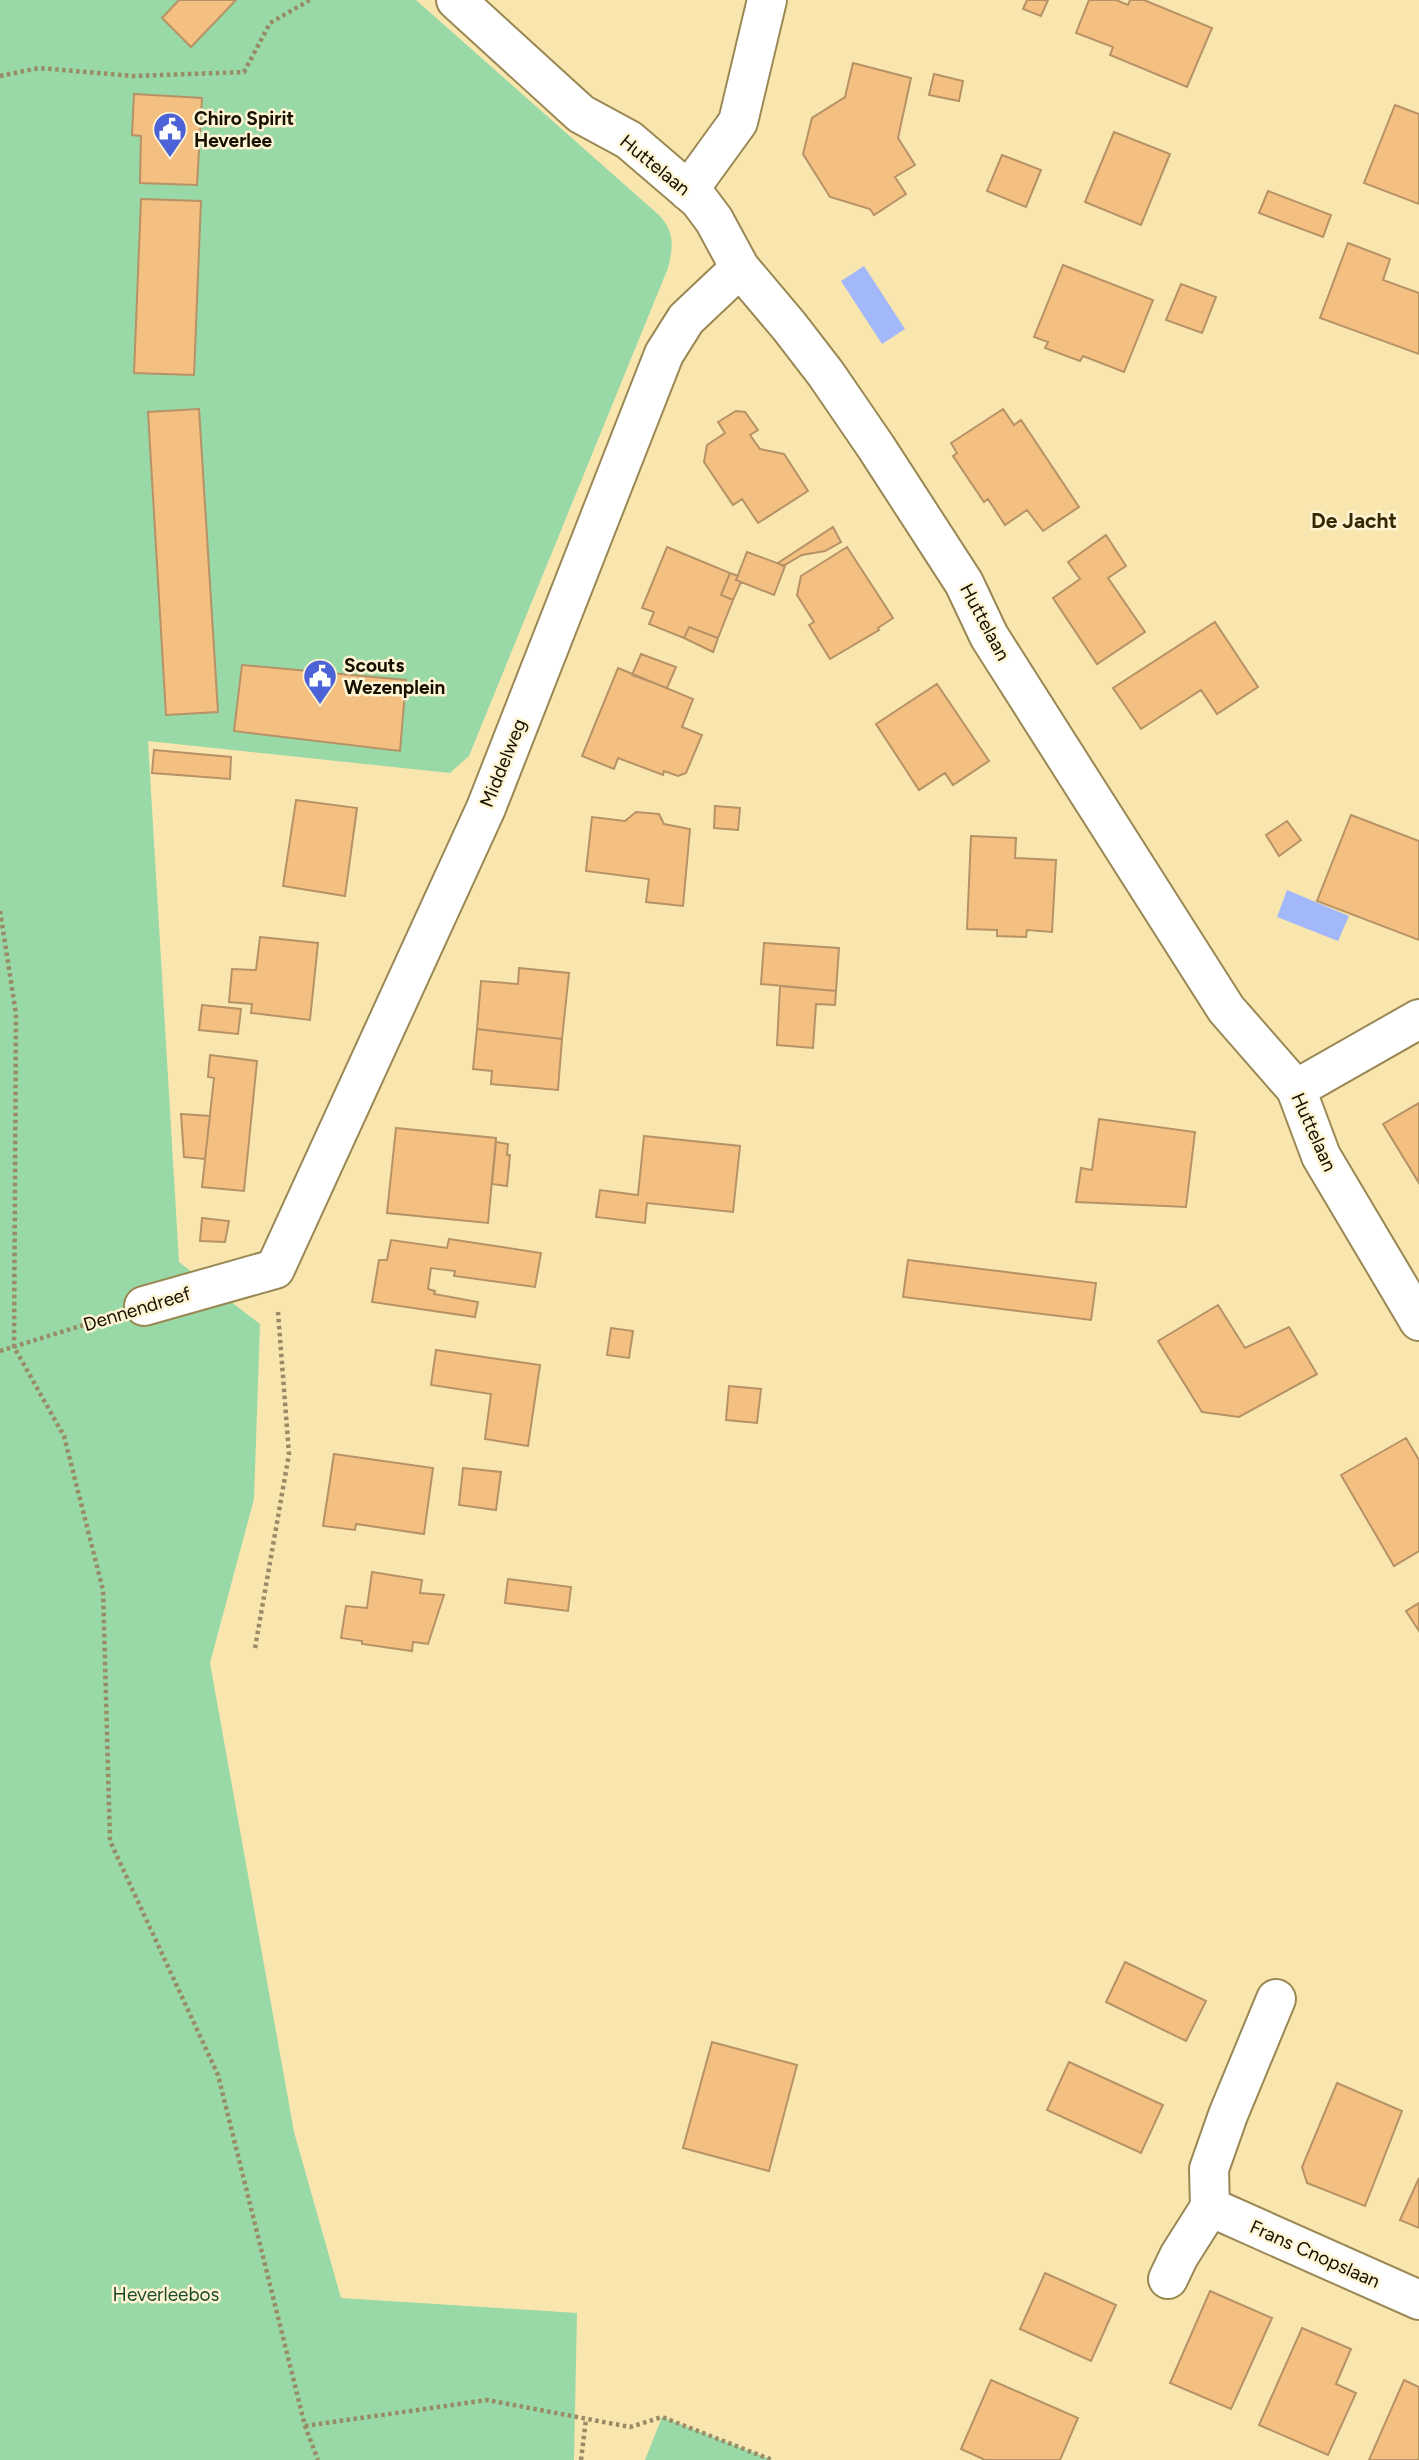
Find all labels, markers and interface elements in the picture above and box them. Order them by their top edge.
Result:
place label: Chiro Spirit Heverlee [194,107,294,152]
public building icon: Chiro Spirit Heverlee [151,110,189,159]
street label: Huttelaan [615,130,695,200]
district label: De Jacht [1311,508,1397,533]
street label: Huttelaan [955,580,1015,664]
place label: Scouts Wezenplein [344,654,445,699]
public building icon: Scouts Wezenplein [301,657,339,706]
street label: Middelweg [475,715,531,811]
street label: Huttelaan [1286,1089,1342,1175]
street label: Dennendreef [81,1282,193,1336]
street label: Frans Cnopslaan [1246,2215,1384,2293]
park label: Heverleebos [113,2283,220,2306]

